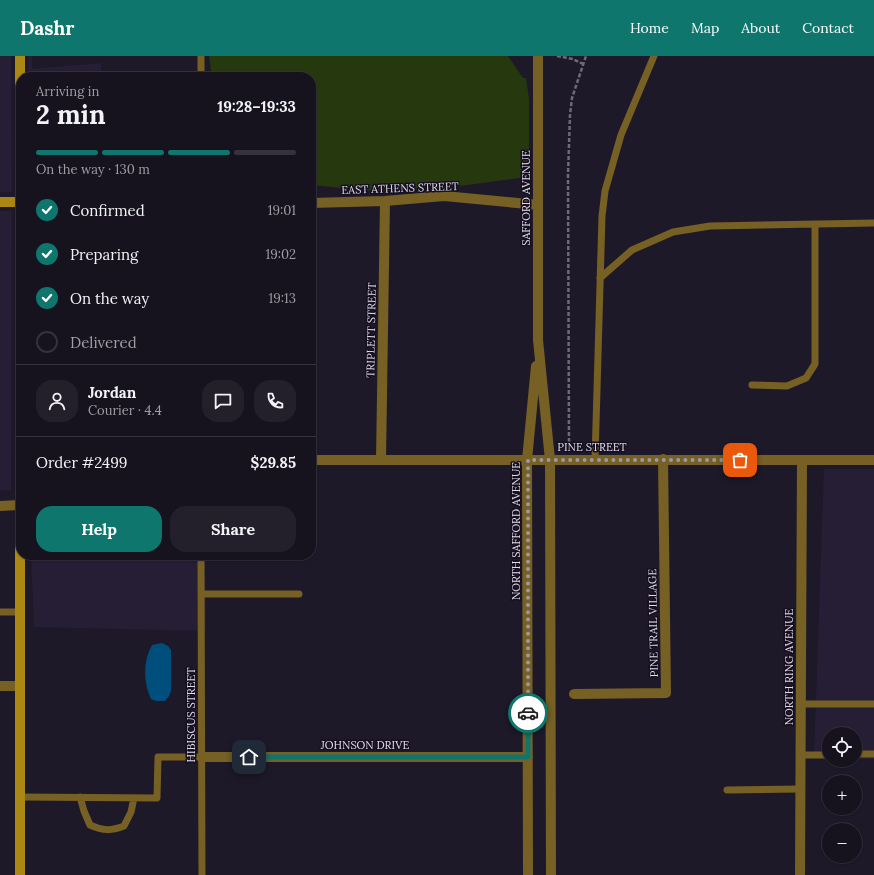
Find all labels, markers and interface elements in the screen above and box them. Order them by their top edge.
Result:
text: Dashr [20,16,74,40]
text: Home [630,19,669,37]
text: Map [691,19,719,37]
text: About [741,19,780,37]
text: Contact [802,19,854,37]
text: Arriving in [36,83,99,100]
text: 19:28–19:33 [217,97,296,116]
text: 2 min [36,98,106,131]
street label: SAFFORD AVENUE [519,150,533,246]
text: On the way · 130 m [36,161,150,178]
street label: EAST ATHENS STREET [341,179,459,197]
icon: check [36,199,58,221]
text: Confirmed [70,201,145,220]
text: 19:01 [268,202,296,219]
icon: check [36,243,58,265]
text: Preparing [70,245,138,264]
text: 19:02 [266,246,296,263]
street label: TRIPLETT STREET [363,282,379,378]
icon: check [36,287,58,309]
text: On the way [70,289,149,308]
text: 19:13 [269,290,296,307]
text: Delivered [70,333,137,352]
button: person [36,380,78,422]
button: chat [202,380,244,422]
button: phone [254,380,296,422]
text: Jordan [88,383,136,402]
text: Courier · 4.4 [88,402,162,419]
street label: PINE STREET [557,440,627,454]
pin [723,443,757,477]
icon: bag [729,449,751,471]
text: Order #2499 [36,453,128,472]
text: $29.85 [251,453,296,472]
street label: NORTH SAFFORD AVENUE [509,462,523,600]
button: Help [36,506,162,552]
button: Share [170,506,296,552]
street label: PINE TRAIL VILLAGE [645,568,661,677]
street label: NORTH RING AVENUE [782,609,796,725]
street label: HIBISCUS STREET [184,668,198,762]
courier [508,693,548,733]
icon: car [517,702,539,724]
map controls [822,727,862,863]
button: locate [822,727,862,767]
street label: JOHNSON DRIVE [320,738,409,752]
pin [232,740,266,774]
icon: home [238,746,260,768]
button: + [822,775,862,815]
button: − [822,823,862,863]

